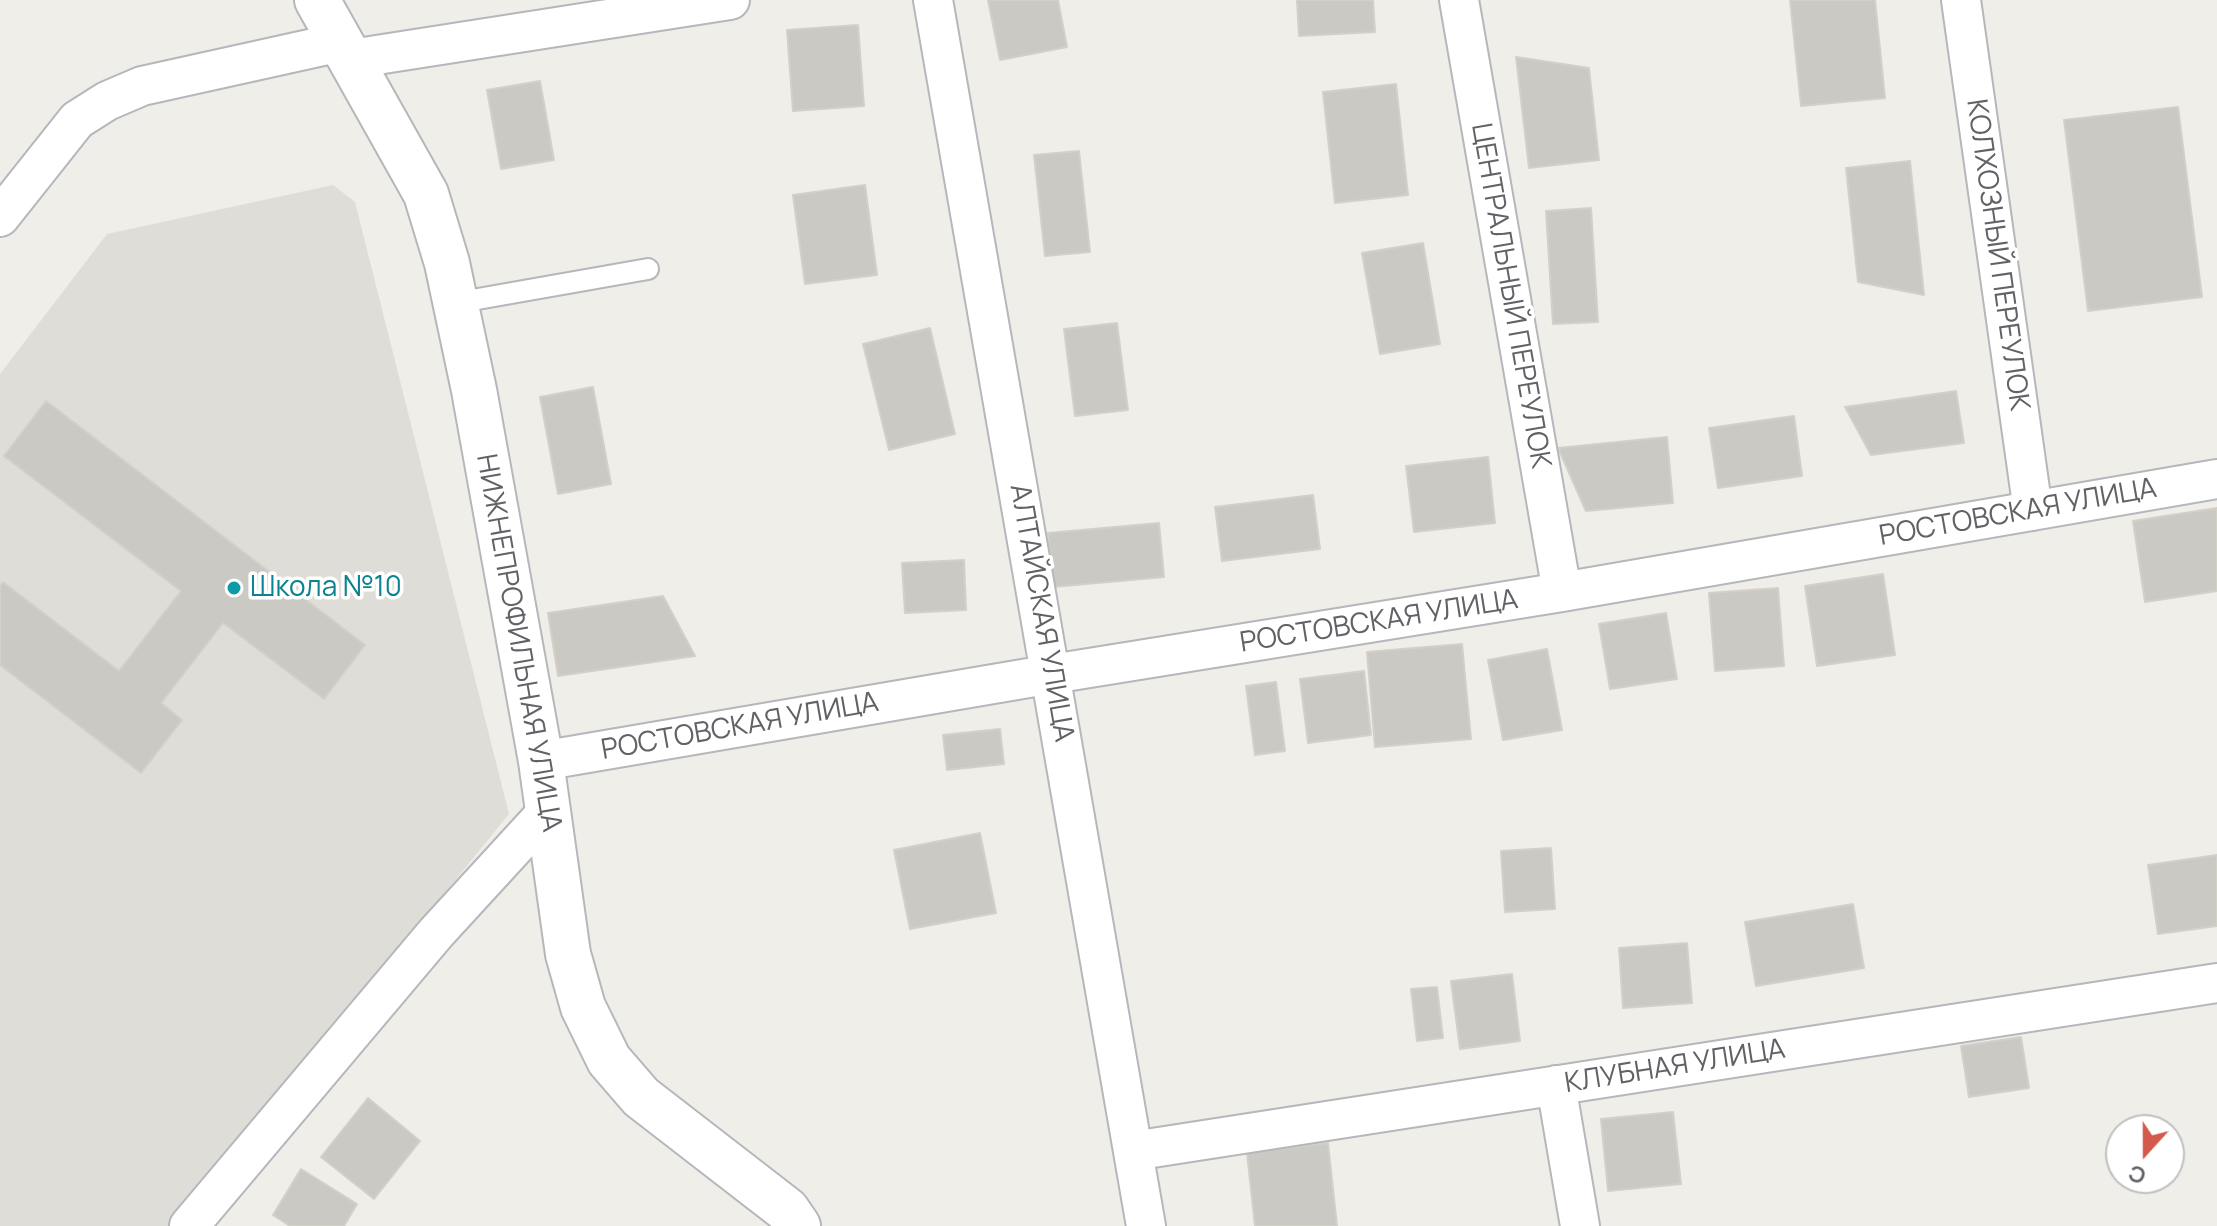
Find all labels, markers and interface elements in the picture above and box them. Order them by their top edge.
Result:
street label: КОЛХОЗНЫЙ ПЕРЕУЛОК [1959,97,2035,413]
street label: ЦЕНТРАЛЬНЫЙ ПЕРЕУЛОК [1463,121,1557,471]
street label: НИЖНЕПРОФИЛЬНАЯ УЛИЦА [468,452,568,834]
street label: РОСТОВСКАЯ УЛИЦА [1877,472,2159,554]
street label: АЛТАЙСКАЯ УЛИЦА [1002,482,1080,744]
place label: Школа №10 [250,571,402,605]
marker: Школа №10 [225,579,243,597]
street label: РОСТОВСКАЯ УЛИЦА [1238,583,1520,661]
street label: РОСТОВСКАЯ УЛИЦА [599,686,881,768]
street label: КЛУБНАЯ УЛИЦА [1562,1033,1788,1101]
north arrow [2105,1114,2185,1194]
text: С [2124,1158,2150,1191]

